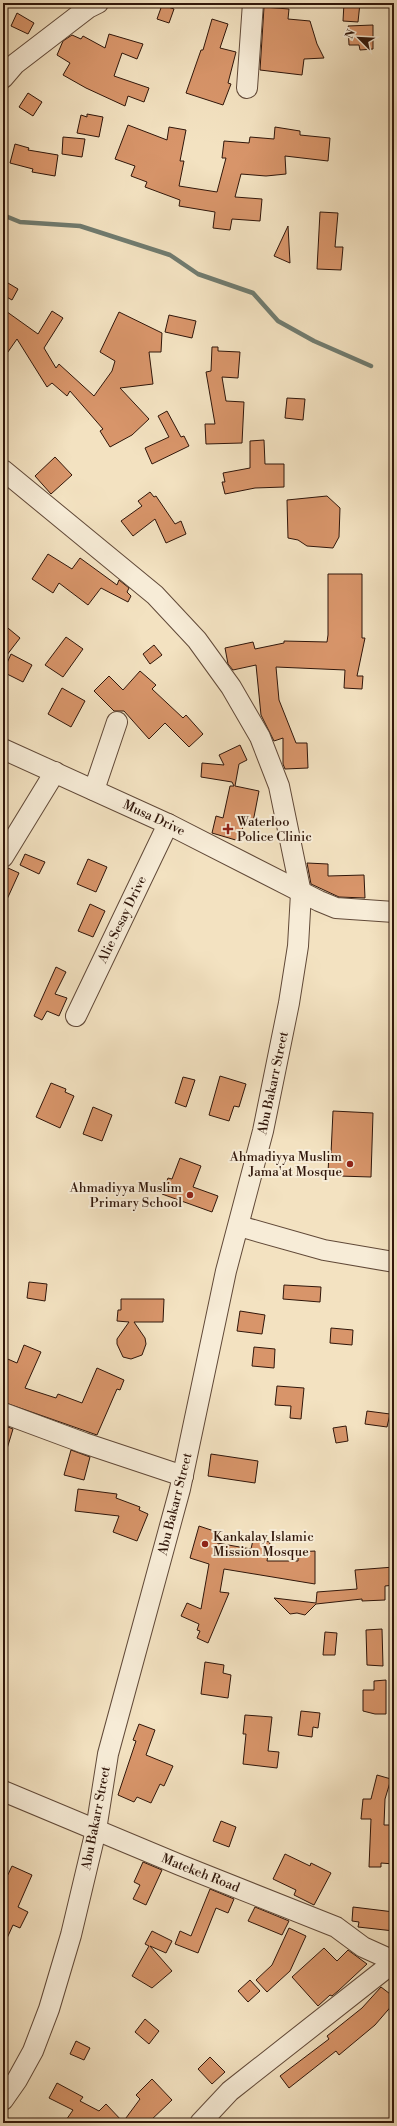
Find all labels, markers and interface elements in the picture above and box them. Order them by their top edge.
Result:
north arrow [339,18,379,58]
text: N [343,27,359,41]
street label: Musa Drive [120,797,188,840]
place label: Waterloo Police Clinic [236,814,312,845]
marker: Waterloo Police Clinic [222,823,234,835]
street label: Alie Sesay Drive [94,873,150,967]
street label: Abu Bakarr Street [254,1030,292,1137]
place label: Ahmadiyya Muslim Jama'at Mosque [229,1149,343,1180]
marker: Ahmadiyya Muslim Jama'at Mosque [345,1159,355,1169]
place label: Ahmadiyya Muslim Primary School [69,1180,183,1211]
marker: Ahmadiyya Muslim Primary School [185,1190,195,1200]
street label: Abu Bakarr Street [154,1451,196,1558]
place label: Kankalay Islamic Mission Mosque [213,1529,314,1560]
marker: Kankalay Islamic Mission Mosque [200,1539,210,1549]
street label: Abu Bakarr Street [78,1764,114,1872]
street label: Matekeh Road [159,1850,243,1896]

